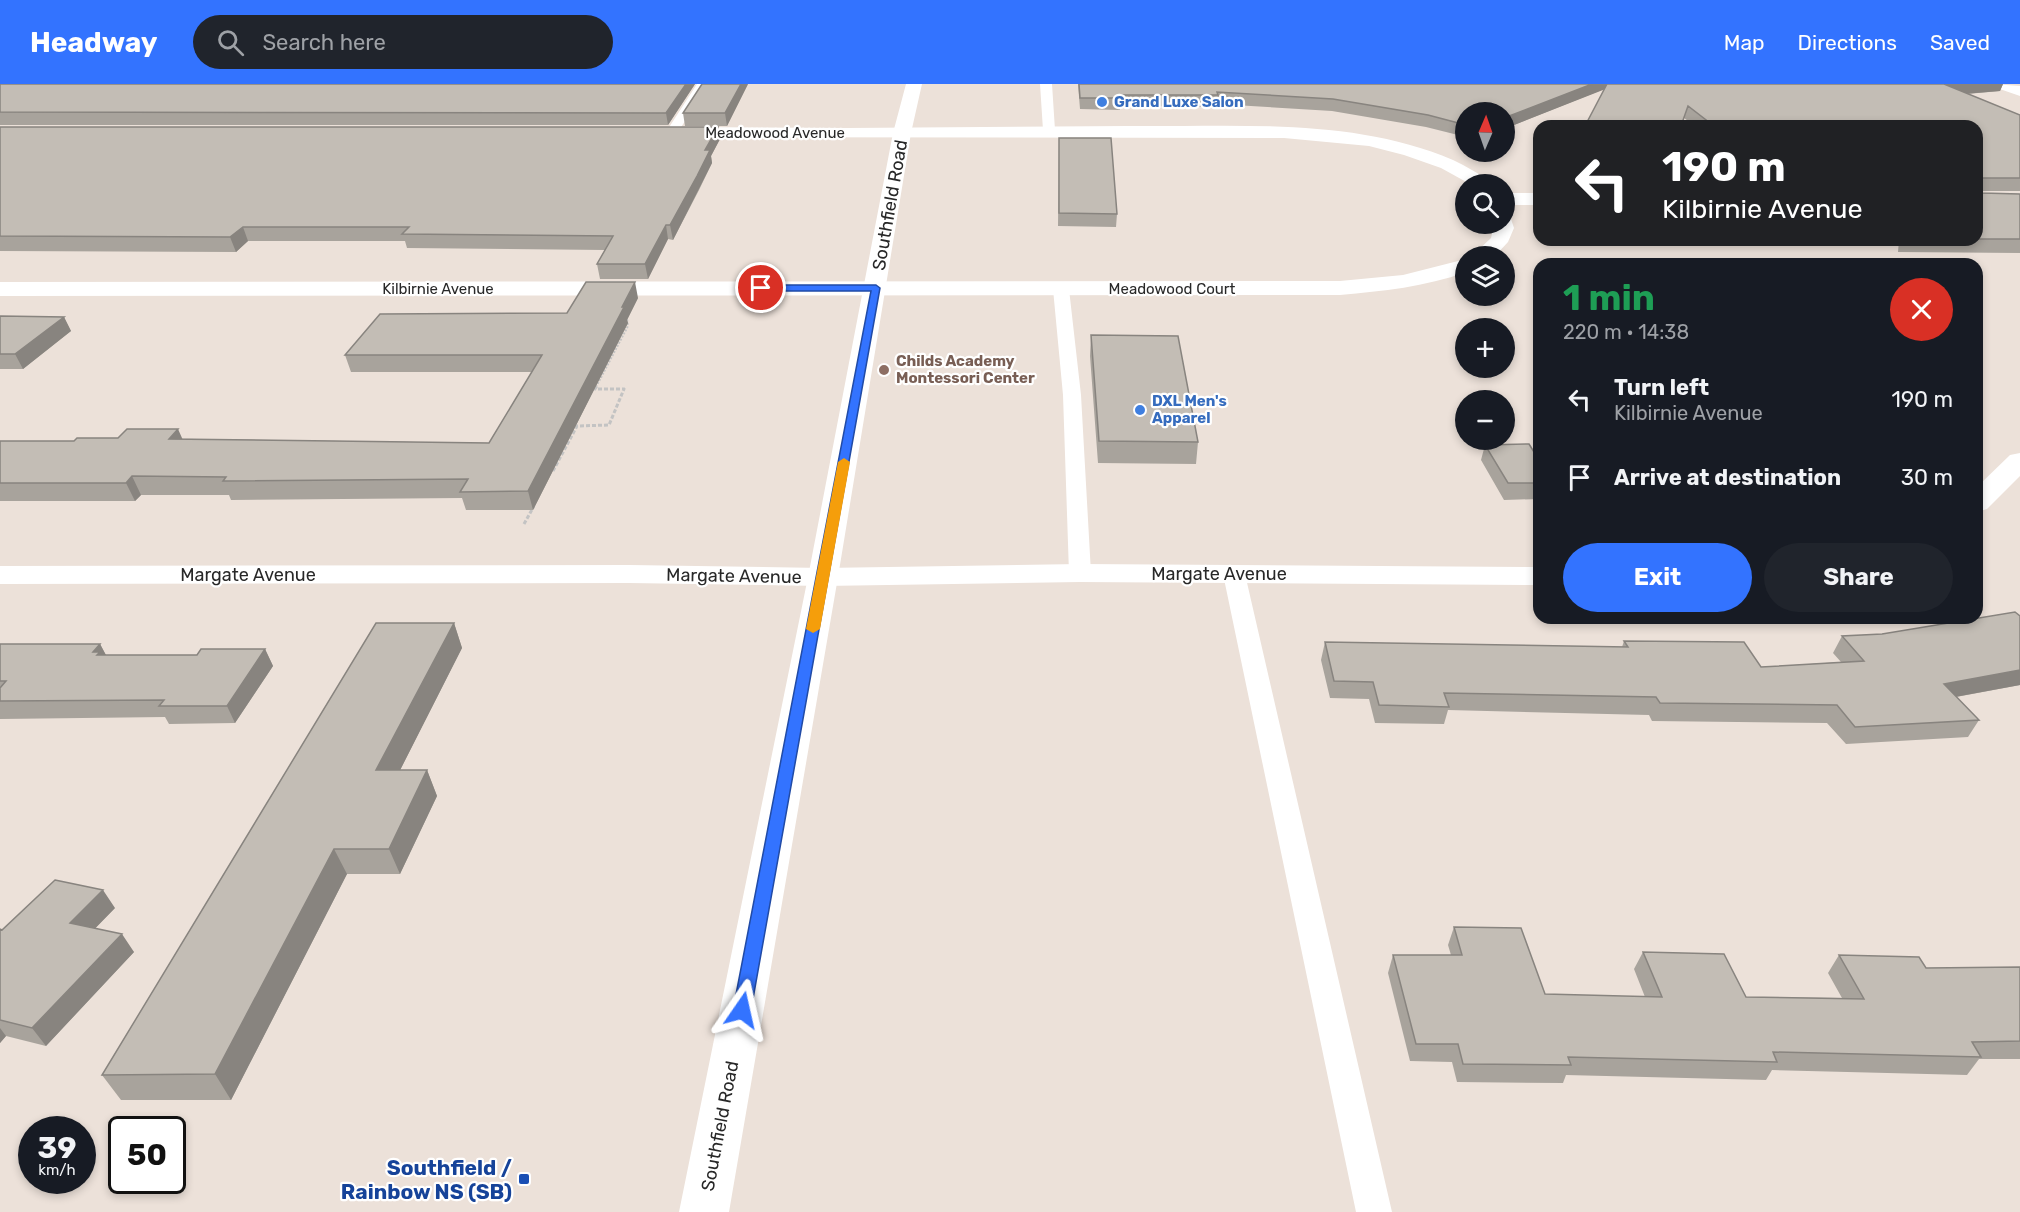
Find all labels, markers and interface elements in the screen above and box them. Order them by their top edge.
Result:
search box [193,15,613,69]
text: Headway [30,26,157,59]
icon: search [214,26,247,59]
text: Search here [262,29,386,56]
text: Map [1724,30,1765,55]
text: Directions [1798,30,1897,55]
text: Saved [1930,30,1990,55]
place label: Grand Luxe Salon [1114,93,1244,111]
marker: Grand Luxe Salon [1095,95,1109,109]
north arrow [1455,102,1515,162]
map controls [1455,102,1515,450]
street label: Meadowood Avenue [705,124,845,142]
street label: Southfield Road [868,138,912,272]
text: 190 m [1662,142,1786,192]
icon: left [1563,144,1641,222]
button: search [1455,174,1515,234]
text: Kilbirnie Avenue [1662,193,1863,225]
button: layers [1455,246,1515,306]
pin [735,262,786,313]
icon: arrive [744,271,777,304]
text: 1 min [1563,276,1655,319]
button: close [1890,278,1953,341]
street label: Kilbirnie Avenue [382,280,494,298]
street label: Meadowood Court [1109,280,1236,298]
button: + [1455,318,1515,378]
text: 220 m · 14:38 [1563,320,1689,344]
place label: Childs Academy Montessori Center [896,352,1035,387]
marker: Childs Academy Montessori Center [877,363,891,377]
text: Turn left [1614,374,1709,401]
icon: left [1563,383,1596,416]
text: 190 m [1892,386,1953,413]
button: − [1455,390,1515,450]
place label: DXL Men's Apparel [1152,392,1227,427]
text: Kilbirnie Avenue [1614,401,1763,425]
marker: DXL Men's Apparel [1133,403,1147,417]
icon: arrive [1563,461,1596,494]
text: Arrive at destination [1614,464,1841,491]
text: 30 m [1901,464,1953,491]
button: Exit [1563,543,1752,612]
button: Share [1764,543,1953,612]
street label: Margate Avenue [1151,563,1287,585]
street label: Margate Avenue [180,564,316,586]
street label: Margate Avenue [666,564,802,588]
position arrow [710,978,774,1042]
street label: Southfield Road [697,1059,743,1193]
speed limit sign: 50 [108,1116,186,1194]
text: 39 [38,1130,77,1166]
place label: Southfield / Rainbow NS (SB) [341,1155,512,1204]
text: km/h [38,1161,76,1179]
marker: Southfield / Rainbow NS (SB) [517,1172,531,1186]

